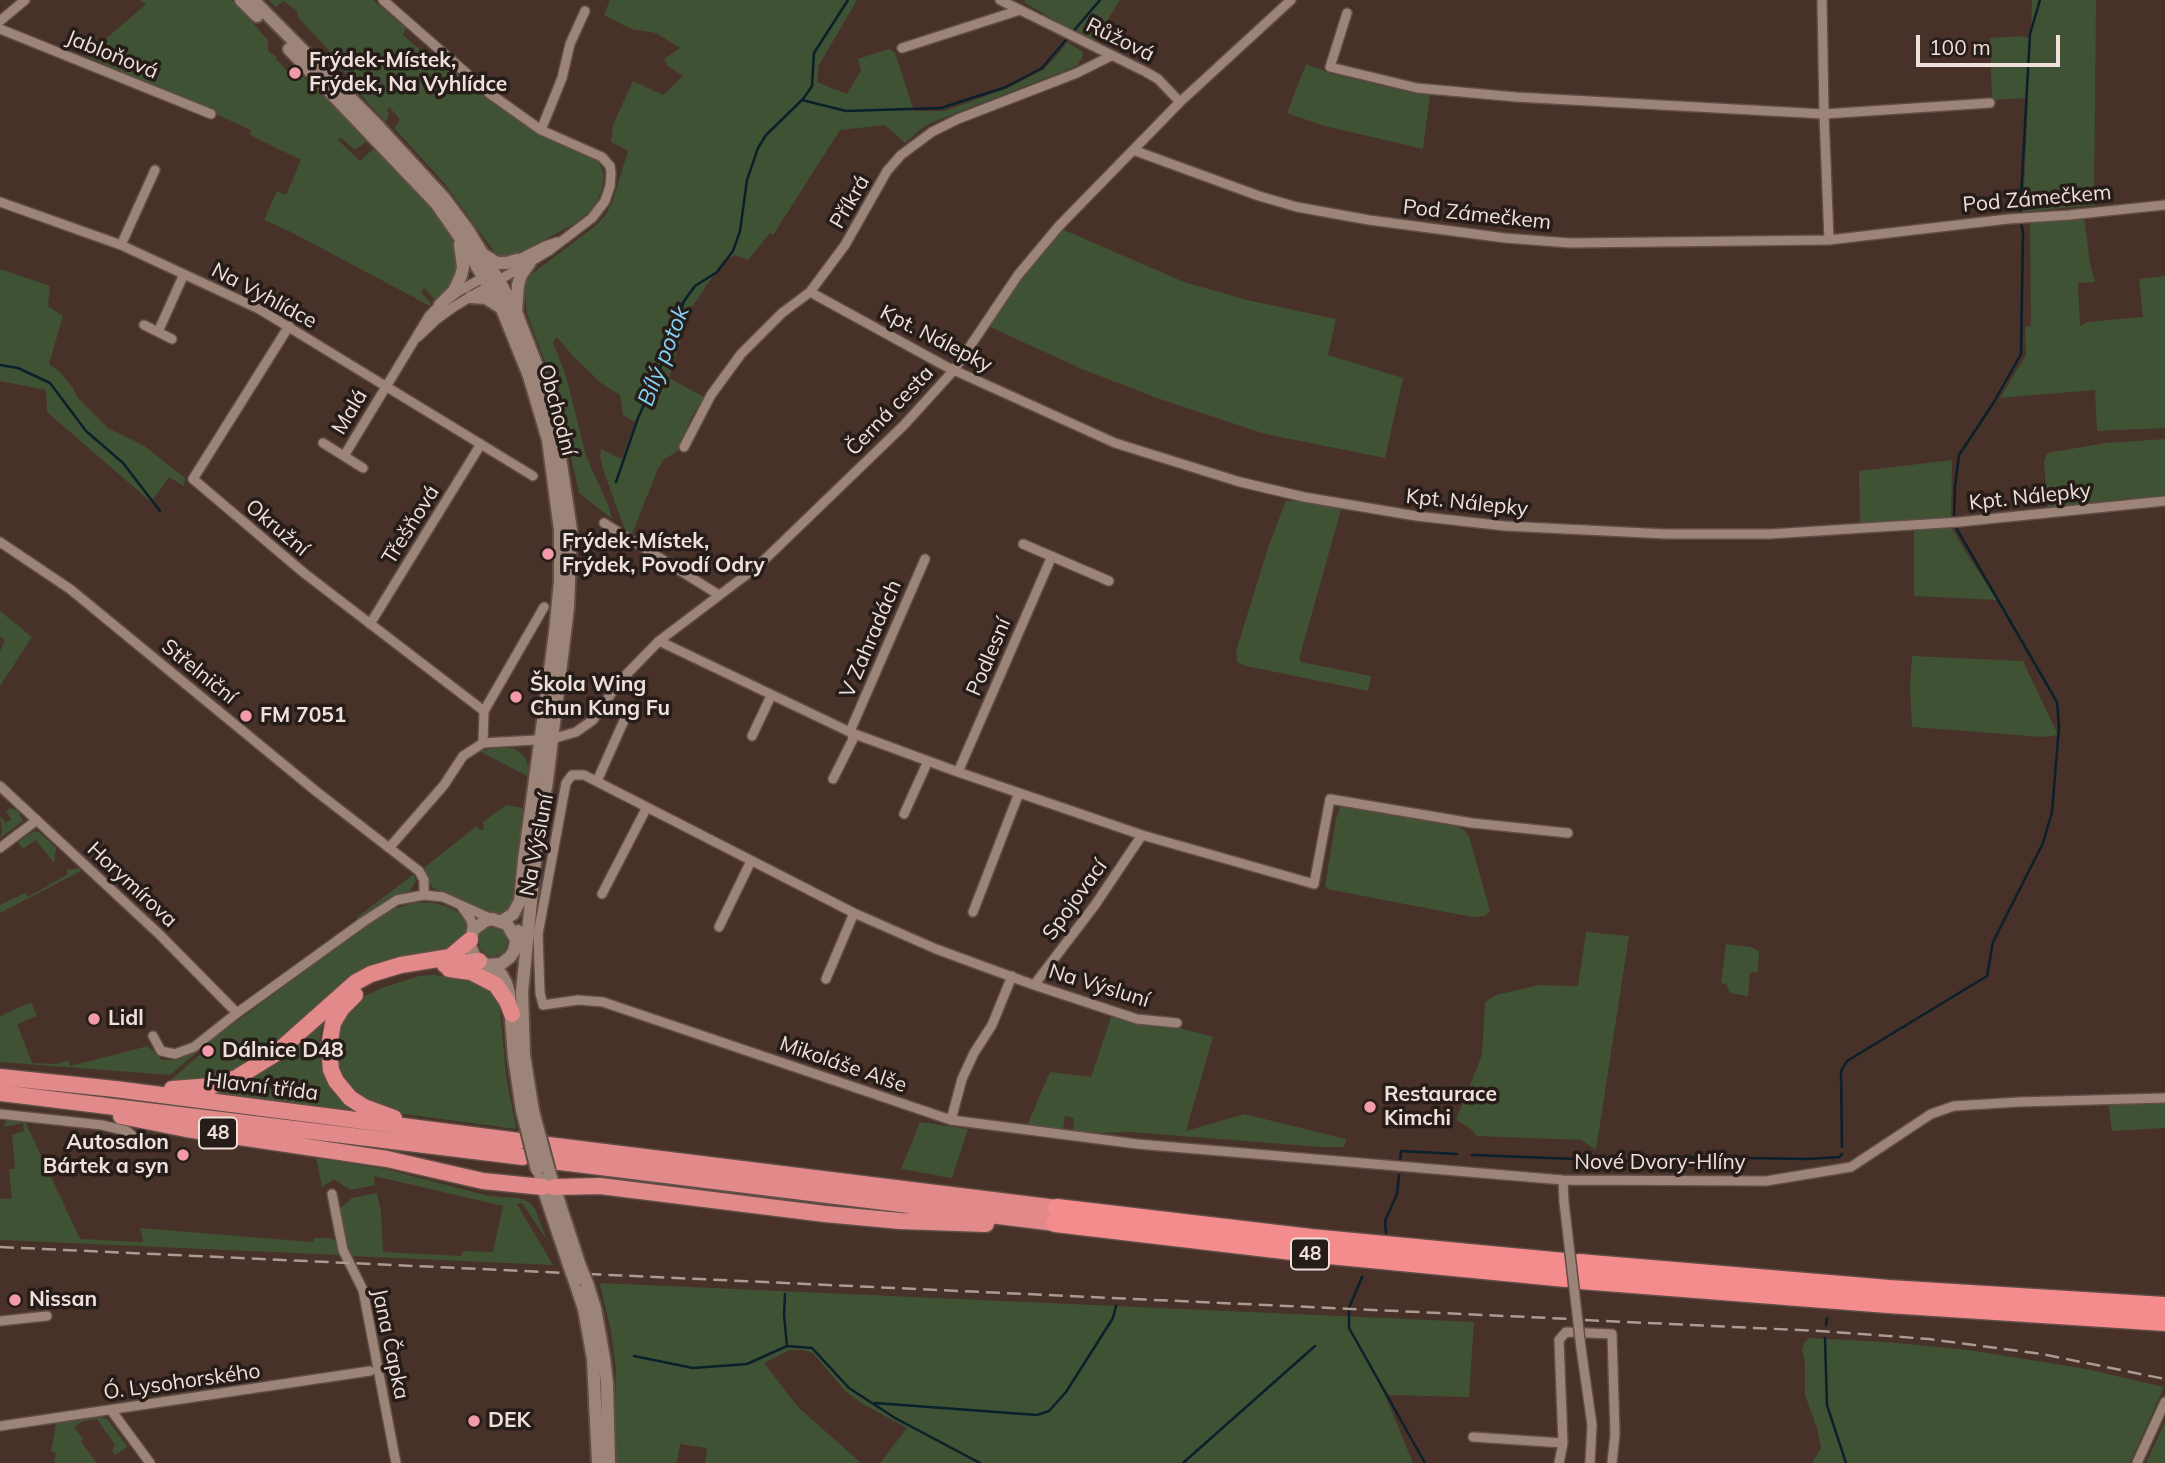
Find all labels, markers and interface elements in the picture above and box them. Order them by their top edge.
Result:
street label: Růžová [1082,13,1158,67]
scale bar [1920,21,2064,65]
street label: Jabloňová [62,25,162,85]
text: 100 m [1929,34,1991,60]
place label: Frýdek-Místek, Frýdek, Na Vyhlídce [309,48,507,98]
marker: Frýdek-Místek, Frýdek, Na Vyhlídce [287,65,303,81]
street label: Příkrá [825,171,875,233]
street label: Pod Zámečkem [1962,180,2112,218]
street label: Pod Zámečkem [1402,195,1552,235]
street label: Na Vyhlídce [207,258,321,334]
street label: Kpt. Nálepky [876,300,996,378]
water label: Bílý potok [632,302,696,410]
street label: Černá cesta [841,361,939,461]
street label: Obchodní [533,362,581,458]
street label: Malá [327,385,373,439]
street label: Kpt. Nálepky [1968,478,2092,516]
street label: Třešňová [377,481,445,569]
street label: Kpt. Nálepky [1405,484,1529,522]
street label: Okružní [240,494,314,562]
place label: Frýdek-Místek, Frýdek, Povodí Odry [562,529,765,579]
marker: Frýdek-Místek, Frýdek, Povodí Odry [540,546,556,562]
street label: V Zahradách [835,576,907,702]
street label: Podlesní [961,614,1017,700]
street label: Střelniční [156,634,242,710]
place label: Škola Wing Chun Kung Fu [530,672,670,722]
marker: Škola Wing Chun Kung Fu [508,689,524,705]
place label: FM 7051 [260,703,346,729]
marker: FM 7051 [238,708,254,724]
street label: Na Výsluní [515,792,559,898]
street label: Horymírova [82,837,182,933]
street label: Spojovací [1037,855,1113,945]
street label: Na Výsluní [1046,959,1152,1013]
place label: Lidl [108,1006,144,1032]
marker: Lidl [86,1011,102,1027]
street label: Mikoláše Alše [776,1031,910,1099]
place label: Dálnice D48 [222,1038,343,1064]
marker: Dálnice D48 [200,1043,216,1059]
street label: Hlavní třída [205,1068,319,1106]
place label: Restaurace Kimchi [1384,1082,1497,1132]
marker: Restaurace Kimchi [1362,1099,1378,1115]
road number: 48 [199,1118,237,1148]
place label: Autosalon Bártek a syn [43,1130,169,1180]
marker: Autosalon Bártek a syn [175,1147,191,1163]
street label: Nové Dvory-Hlíny [1574,1150,1746,1176]
road number: 48 [1291,1238,1329,1270]
street label: Jana Čapka [366,1286,414,1402]
place label: Nissan [29,1287,97,1313]
marker: Nissan [7,1292,23,1308]
street label: Ó. Lysohorského [102,1359,262,1405]
place label: DEK [488,1408,530,1434]
marker: DEK [466,1413,482,1429]

